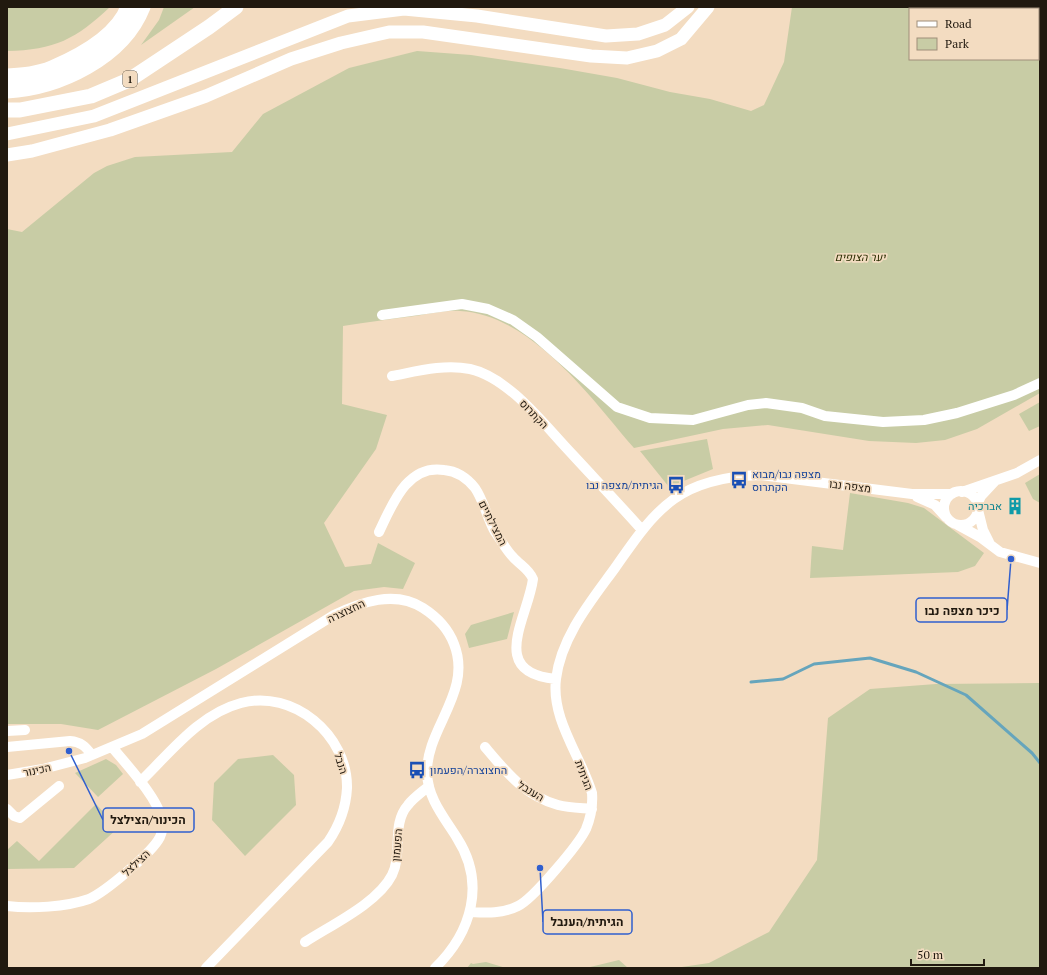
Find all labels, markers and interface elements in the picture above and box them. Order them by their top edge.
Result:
legend [909,8,1039,60]
text: Road [945,16,972,31]
text: Park [945,36,970,51]
road number: 1 [123,71,137,87]
park label: יער הצופים [835,250,887,264]
street label: הקתרוס [517,396,551,432]
place label: מצפה נבו/מבוא הקתרוס [752,467,821,494]
bus stop icon: מצפה נבו/מבוא הקתרוס [729,470,749,490]
bus stop icon: הגיתית/מצפה נבו [666,475,686,495]
street label: מצפה נבו [828,476,872,496]
place label: הגיתית/מצפה נבו [586,478,663,492]
building icon: אברכיה [1005,496,1025,516]
street label: המצילתיים [476,498,510,548]
place label: אברכיה [968,499,1002,513]
street label: החצוצרה [325,596,367,626]
callout: כיכר מצפה נבו [916,598,1007,622]
text: כיכר מצפה נבו [924,603,1000,618]
street label: הנבל [331,750,351,776]
street label: הגיתית [572,758,596,792]
street label: הכינור [22,760,52,780]
bus stop icon: החצוצרה/הפעמון [407,760,427,780]
place label: החצוצרה/הפעמון [430,763,507,777]
street label: הענבל [515,778,547,804]
callout: הכינור/הצילצל [103,808,194,832]
text: הכינור/הצילצל [110,812,186,827]
street label: הפעמון [389,828,405,862]
street label: הצילצל [119,847,153,879]
callout: הגיתית/הענבל [543,910,632,934]
text: הגיתית/הענבל [550,914,624,929]
scale bar [911,941,984,967]
text: 50 m [917,947,944,962]

